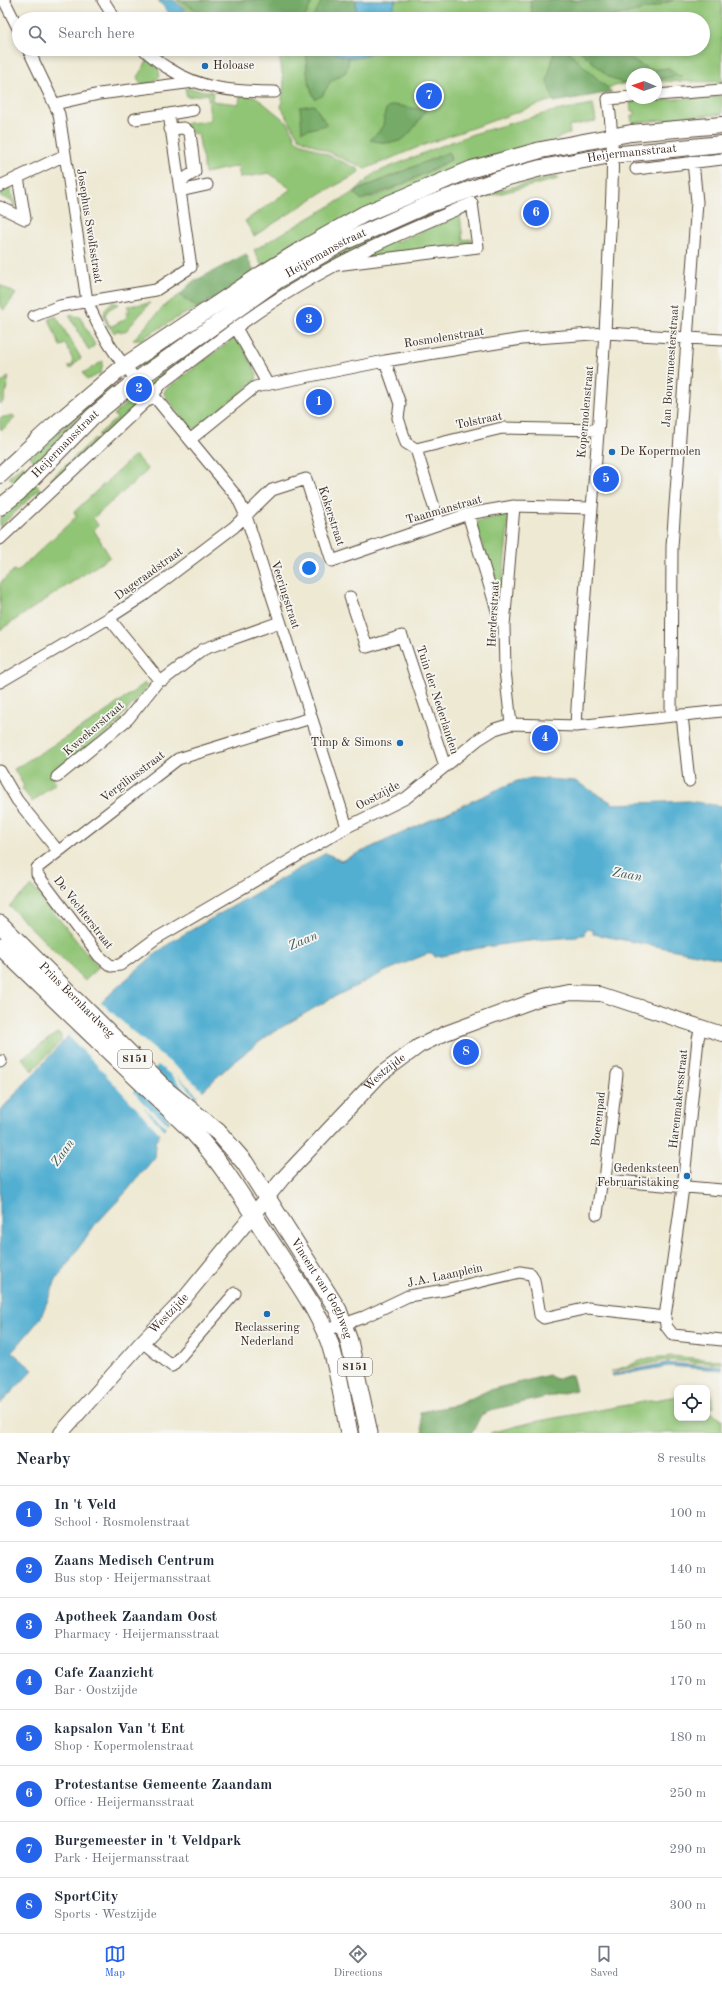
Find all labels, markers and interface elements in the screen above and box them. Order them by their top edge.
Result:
search box [12,12,710,56]
icon: search [26,23,48,45]
text: Search here [58,27,135,42]
place label: Holoase [213,60,255,72]
marker: Holoase [200,61,210,71]
north arrow [626,68,662,104]
pin: 7 [416,81,442,111]
street label: Heijermansstraat [586,143,677,165]
street label: Josephus Swolfsstraat [74,168,104,284]
pin: 6 [523,198,549,228]
street label: Heijermansstraat [284,227,368,280]
street label: Jan Bouwmeesterstraat [661,304,681,428]
pin: 3 [296,305,322,335]
street label: Rosmolenstraat [403,326,485,350]
street label: Kopermolenstraat [576,365,596,459]
pin: 2 [126,374,152,404]
pin: 1 [306,387,332,417]
street label: Heijermansstraat [30,408,101,481]
street label: Tolstraat [455,410,503,432]
place label: De Kopermolen [620,446,701,458]
marker: De Kopermolen [607,447,617,457]
pin: 5 [593,464,619,494]
street label: Kokerstraat [316,485,346,547]
street label: Taanmanstraat [405,493,483,527]
street label: Dageraadstraat [113,545,185,603]
your location [299,558,319,578]
street label: Veeringstraat [268,560,302,630]
street label: Herderstraat [486,580,502,648]
street label: Tuin der Nederlanden [414,644,460,756]
street label: Kweekerstraat [61,700,127,758]
pin: 4 [532,723,558,753]
place label: Timp & Simons [310,737,392,749]
marker: Timp & Simons [395,738,405,748]
street label: Vergiliusstraat [99,749,167,805]
street label: Oostzijde [354,779,402,813]
water label: Zaan [611,866,644,884]
street label: De Vechterstraat [51,874,115,952]
water label: Zaan [287,929,320,953]
street label: Prins Bernhardweg [36,960,117,1041]
pin: 8 [453,1037,479,1067]
street label: Harenmakersstraat [668,1049,690,1149]
road number: S151 [118,1050,152,1068]
street label: Westzijde [362,1052,408,1094]
street label: Boerenpad [590,1091,608,1147]
water label: Zaan [49,1137,77,1169]
place label: Gedenksteen Februaristaking [597,1163,680,1189]
marker: Gedenksteen Februaristaking [682,1171,692,1181]
street label: Vincent van Goghweg [288,1236,354,1341]
street label: J.A. Laanplein [406,1262,484,1290]
street label: Westzijde [147,1291,192,1336]
marker: Reclassering Nederland [262,1309,272,1319]
place label: Reclassering Nederland [234,1322,300,1348]
road number: S151 [338,1358,372,1376]
map controls [674,1385,710,1421]
button: locate [674,1385,710,1421]
text: Nearby [16,1451,71,1468]
text: 8 results [657,1452,706,1465]
text: In 't Veld [54,1498,116,1513]
text: 1 [25,1507,33,1520]
text: 100 m [669,1507,706,1520]
text: School · Rosmolenstraat [54,1516,190,1529]
text: Zaans Medisch Centrum [54,1554,215,1569]
text: 2 [25,1563,33,1576]
text: 140 m [669,1563,706,1576]
text: Bus stop · Heijermansstraat [54,1572,211,1585]
text: Apotheek Zaandam Oost [54,1610,217,1625]
text: 3 [25,1619,33,1632]
text: 150 m [669,1619,706,1632]
text: Pharmacy · Heijermansstraat [54,1628,219,1641]
text: Cafe Zaanzicht [54,1666,154,1681]
text: 4 [25,1675,33,1688]
text: 170 m [669,1675,706,1688]
text: Bar · Oostzijde [54,1684,138,1697]
text: kapsalon Van 't Ent [54,1722,185,1737]
text: 5 [25,1731,33,1744]
text: 180 m [669,1731,706,1744]
text: Shop · Kopermolenstraat [54,1740,194,1753]
text: Protestantse Gemeente Zaandam [54,1778,272,1793]
text: 6 [25,1787,33,1800]
text: 250 m [669,1787,706,1800]
text: Office · Heijermansstraat [54,1796,194,1809]
text: Burgemeester in 't Veldpark [54,1834,242,1849]
text: 7 [25,1843,33,1856]
text: 290 m [669,1843,706,1856]
text: Park · Heijermansstraat [54,1852,189,1865]
text: SportCity [54,1890,119,1905]
text: 8 [25,1899,33,1912]
text: 300 m [669,1899,706,1912]
text: Sports · Westzijde [54,1908,157,1921]
tab: Map [104,1943,126,1981]
tab: Directions [334,1943,382,1981]
tab: Saved [590,1943,618,1981]

